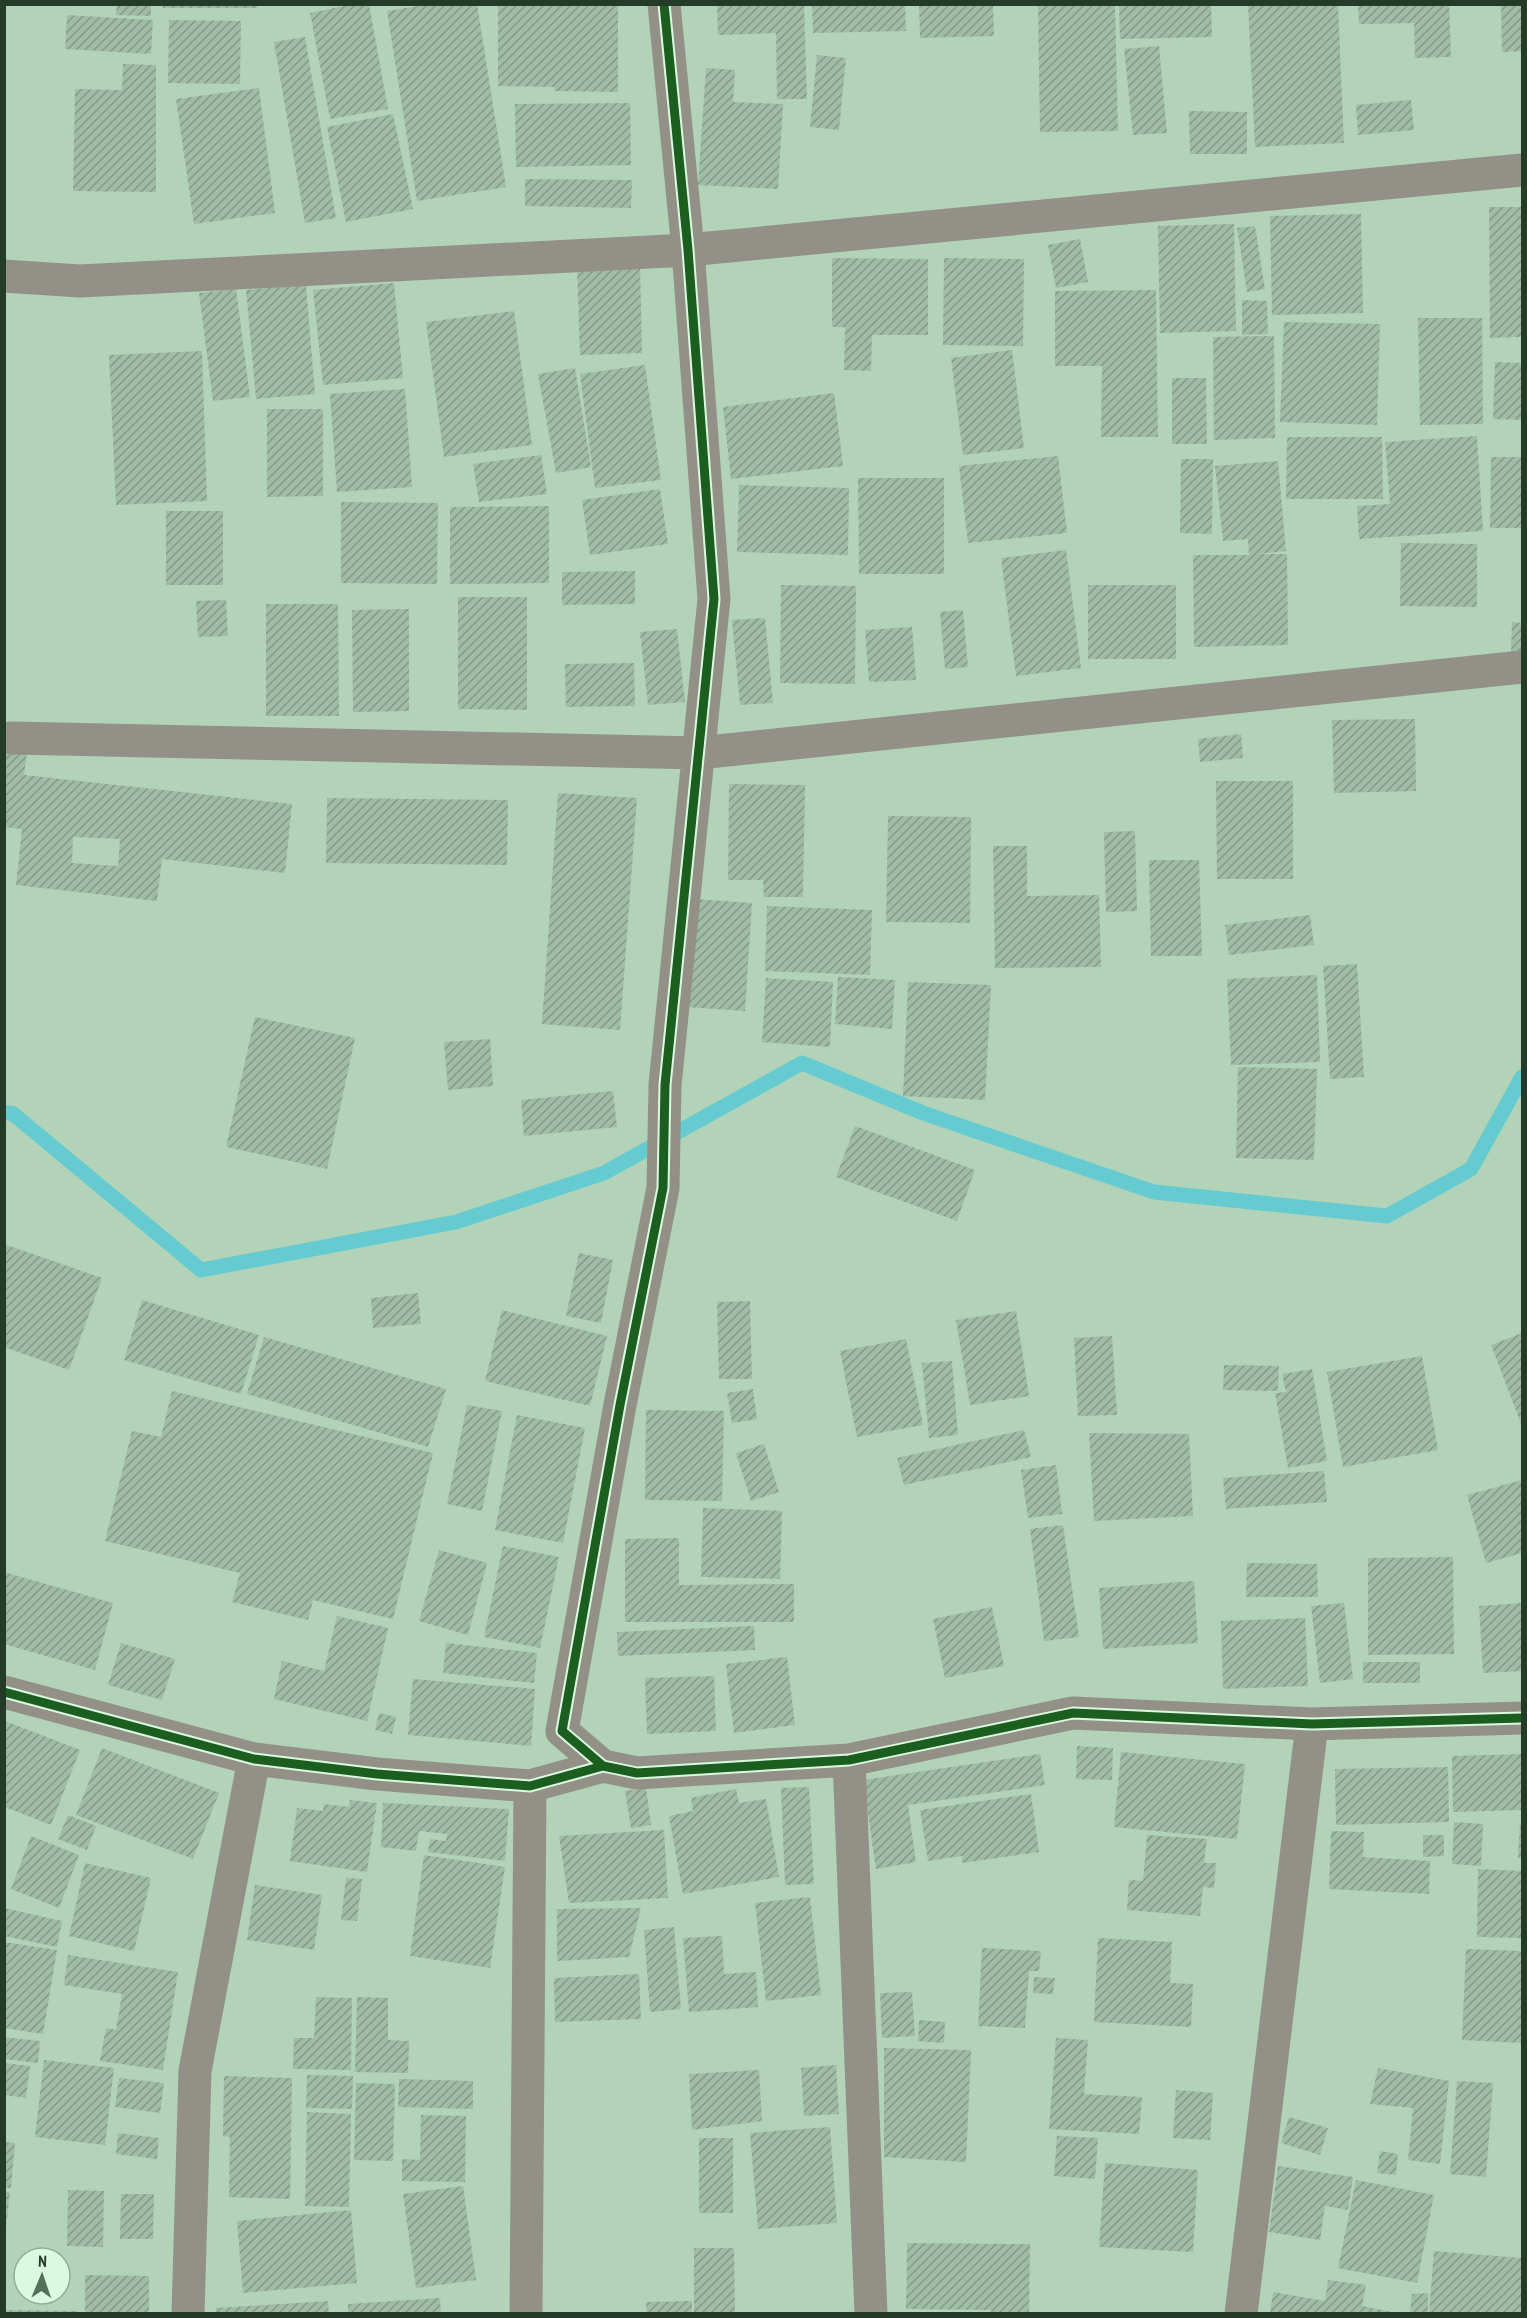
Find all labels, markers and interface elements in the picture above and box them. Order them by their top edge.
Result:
north arrow [12,2246,72,2306]
text: N [38,2251,47,2271]

